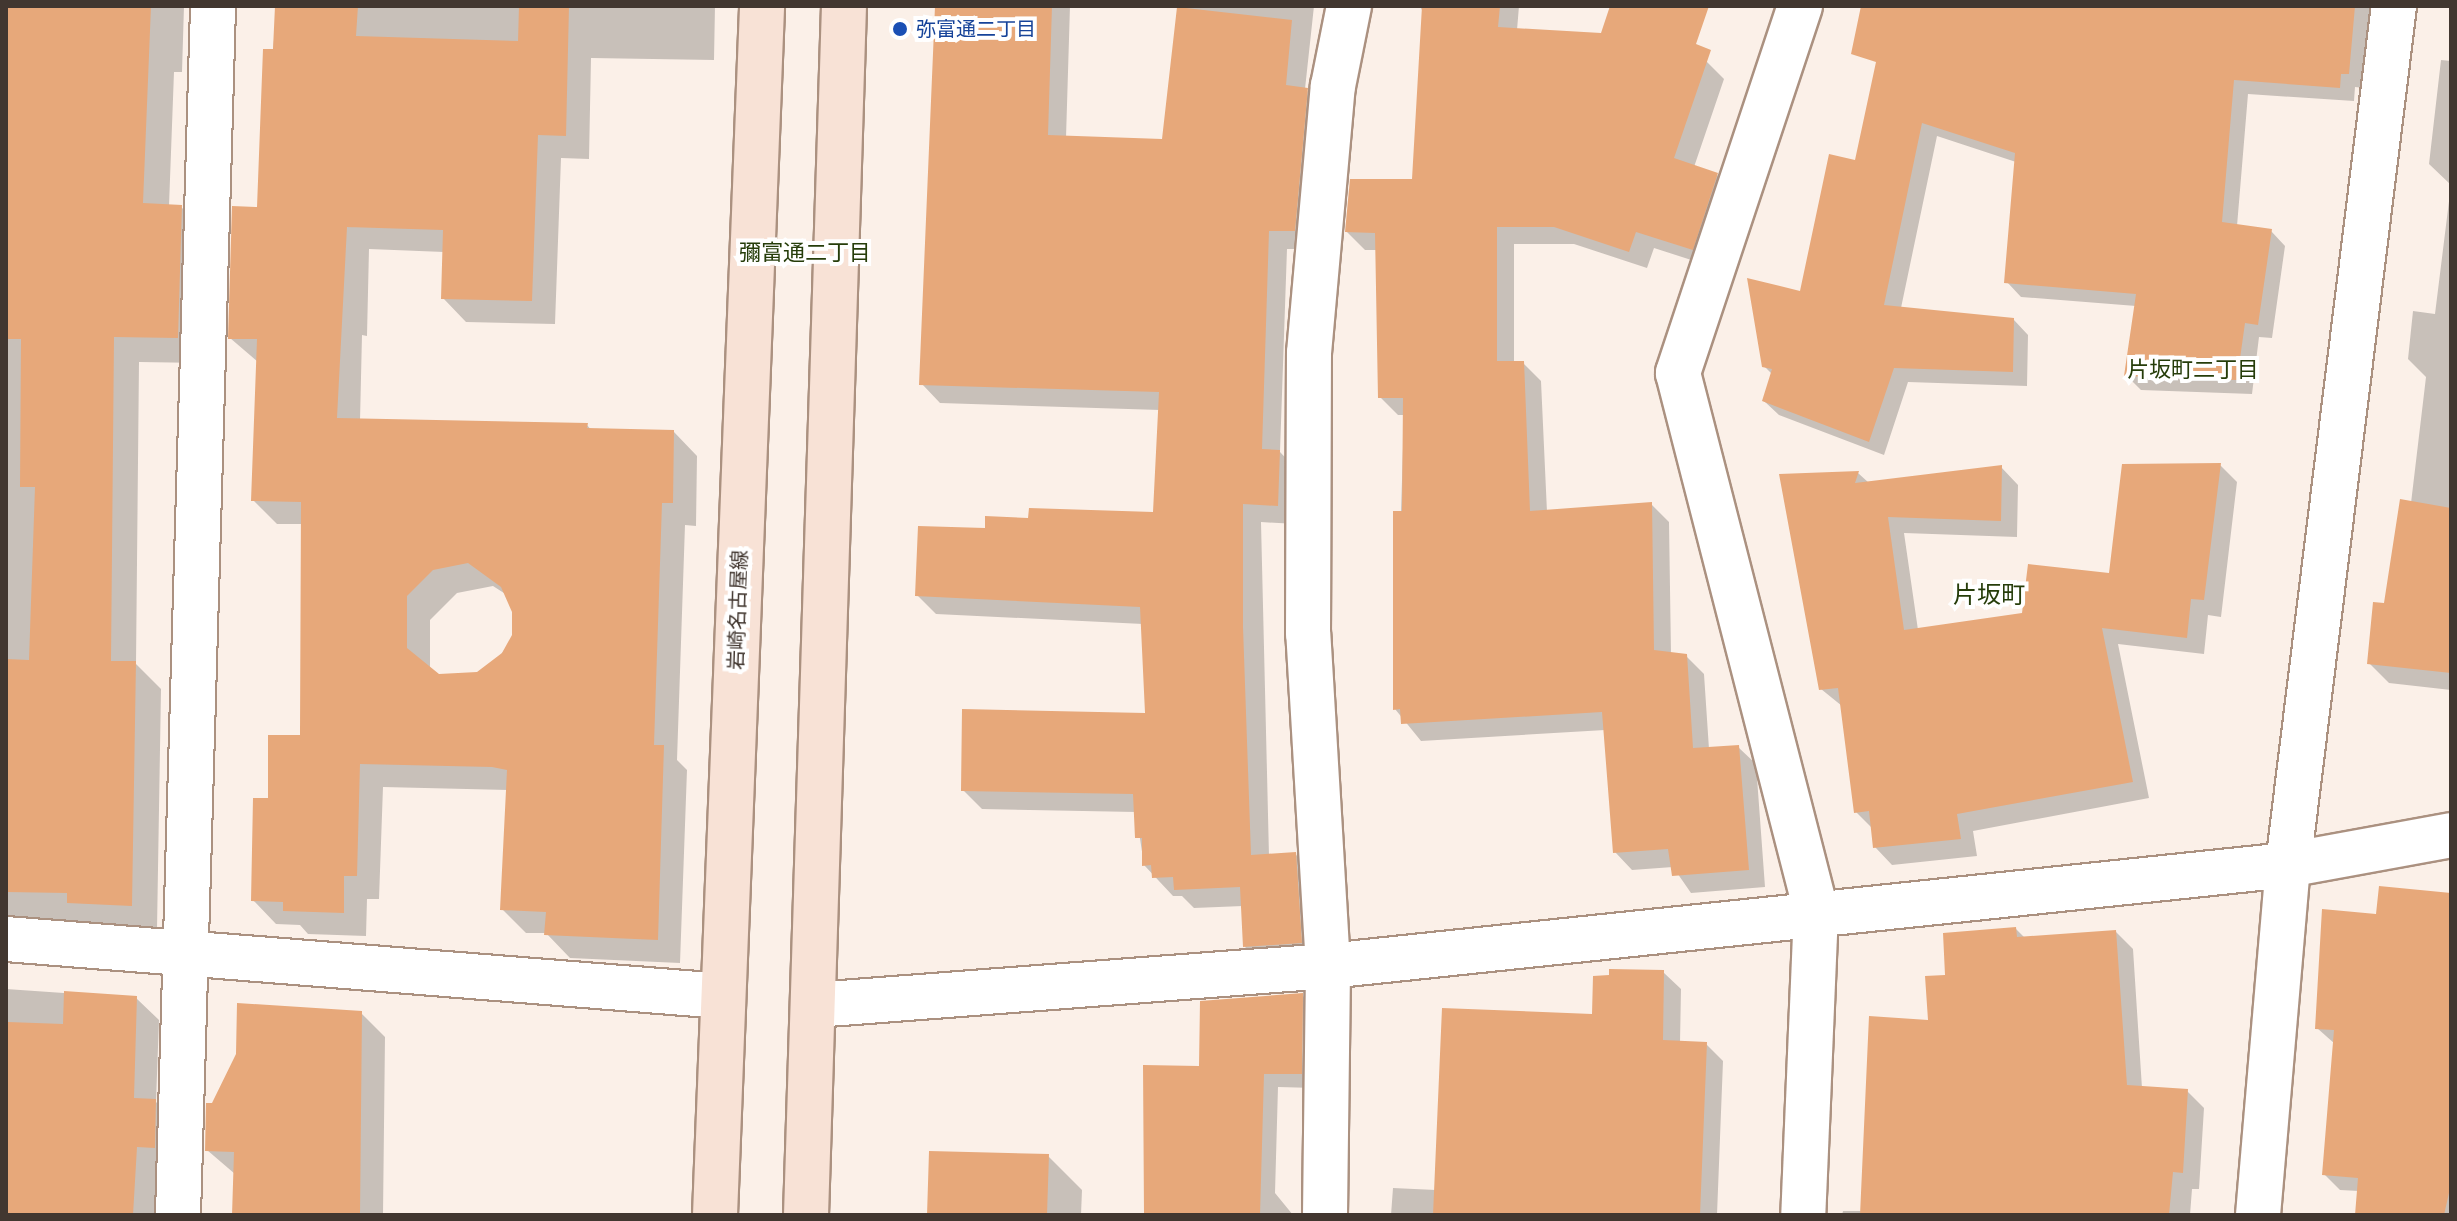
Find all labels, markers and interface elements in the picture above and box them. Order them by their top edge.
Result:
place label: 弥富通二丁目 [916,17,1036,41]
marker: 弥富通二丁目 [891,20,909,38]
district label: 彌富通二丁目 [739,240,871,266]
district label: 片坂町二丁目 [2127,357,2259,383]
street label: 岩崎名古屋線 [724,550,752,670]
district label: 片坂町 [1953,582,2025,610]

